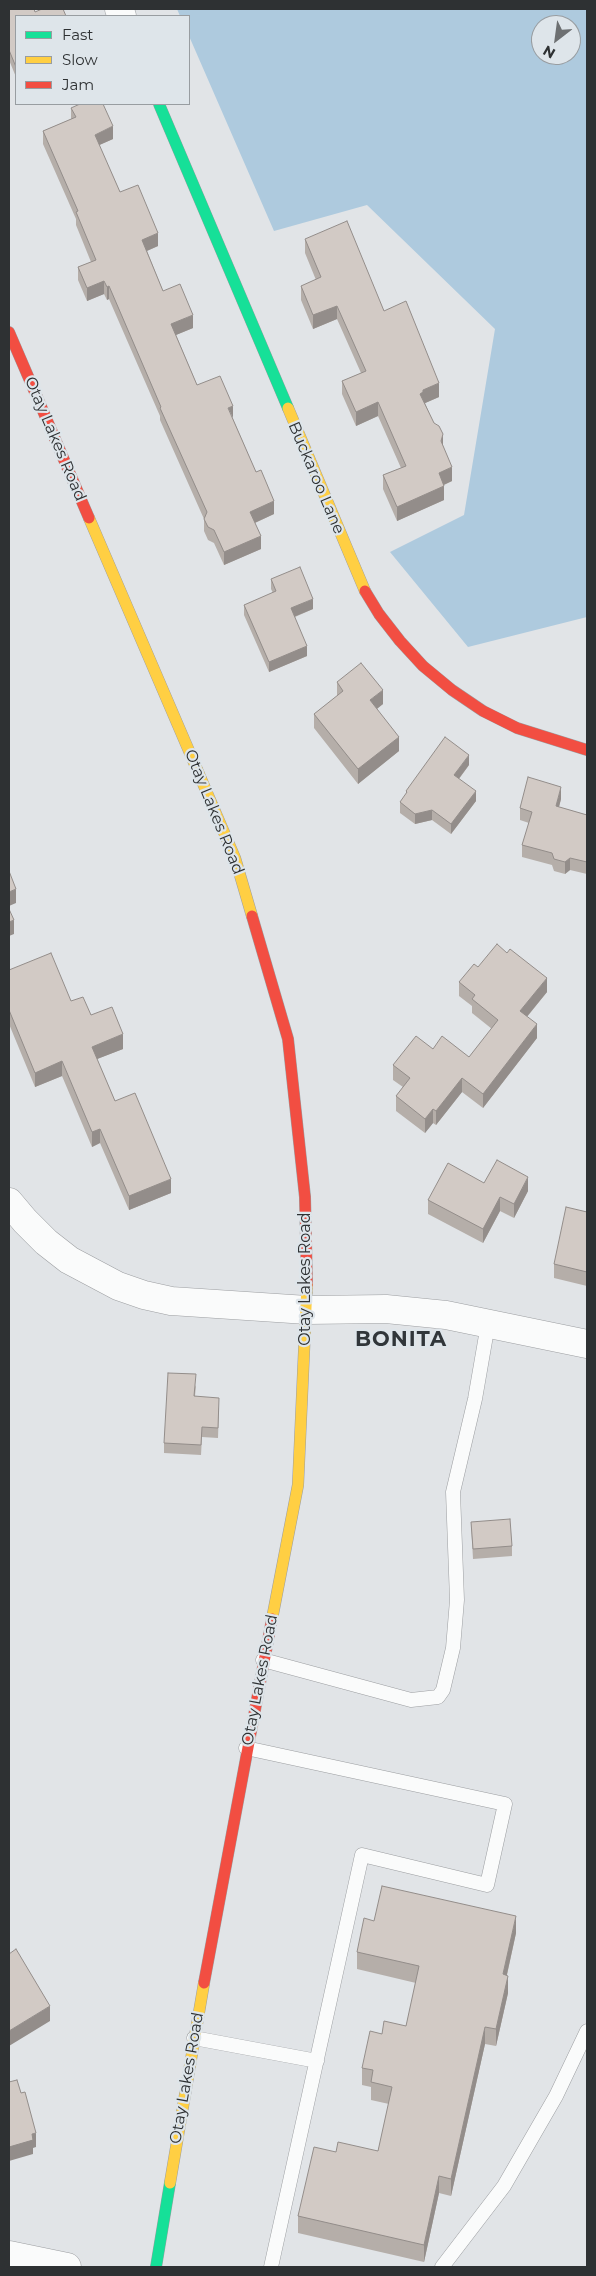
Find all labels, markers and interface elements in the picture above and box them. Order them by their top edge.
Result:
legend [15,15,190,105]
north arrow [531,15,581,65]
text: Fast [62,25,93,44]
text: N [540,42,558,63]
text: Slow [62,50,98,69]
text: Jam [62,75,94,94]
street label: Otay Lakes Road [20,374,90,504]
street label: Buckaroo Lane [284,419,348,537]
street label: Otay Lakes Road [180,747,248,877]
street label: Otay Lakes Road [295,1212,315,1346]
district label: BONITA [354,1327,448,1353]
street label: Otay Lakes Road [238,1613,282,1747]
street label: Otay Lakes Road [166,2011,208,2145]

